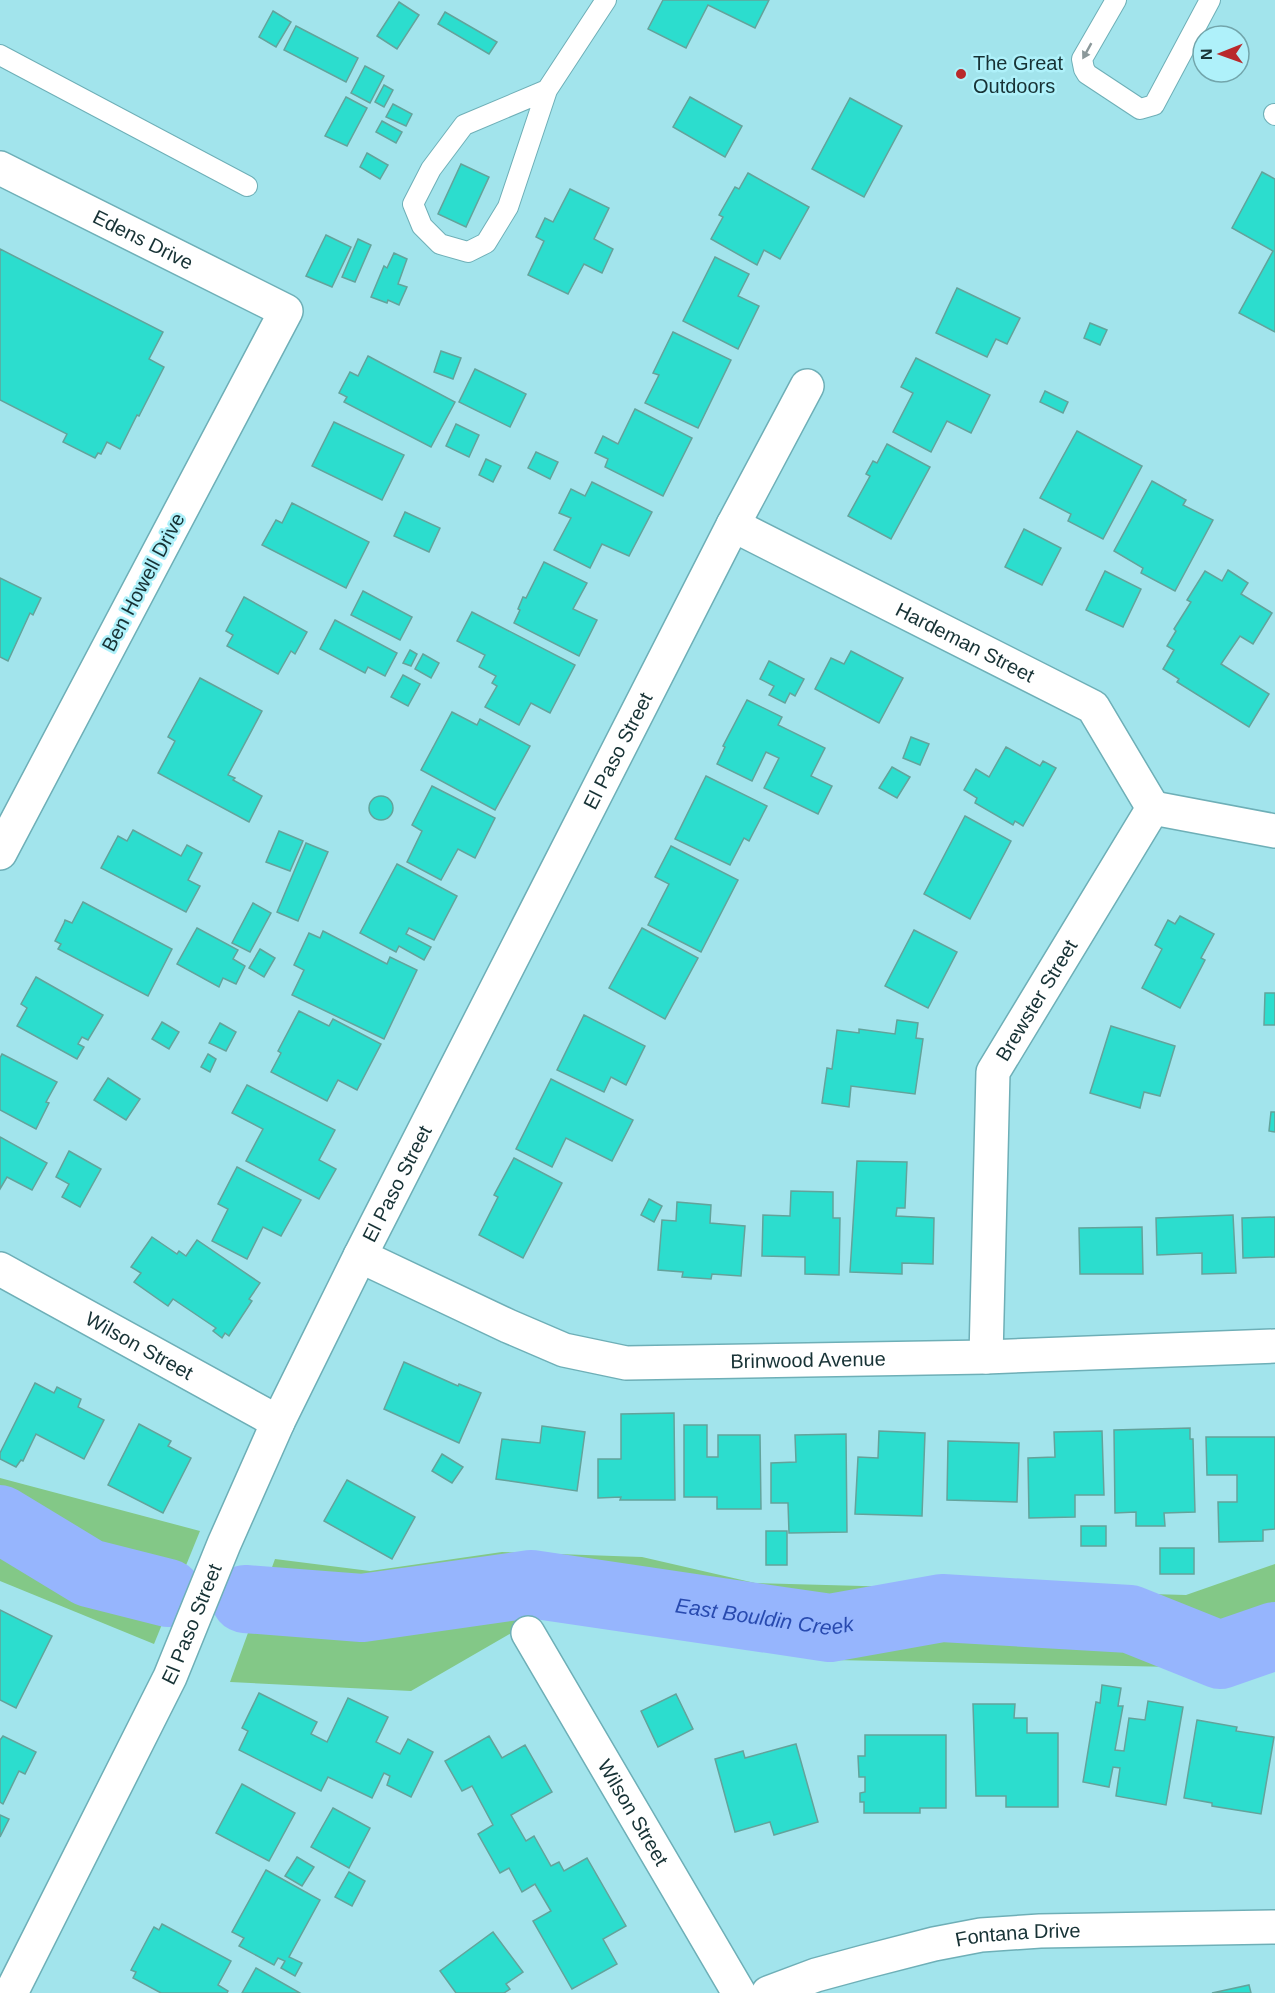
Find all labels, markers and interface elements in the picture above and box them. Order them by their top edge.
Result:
north arrow [1191,24,1251,84]
one-way arrow [1082,42,1092,59]
text: N [1198,48,1215,60]
place label: The Great Outdoors [973,52,1063,97]
marker: The Great Outdoors [954,67,968,81]
street label: Edens Drive [89,205,197,274]
street label: Ben Howell Drive [97,509,189,655]
street label: Hardeman Street [892,598,1038,687]
street label: El Paso Street [579,688,657,813]
street label: Brewster Street [991,935,1082,1065]
street label: El Paso Street [358,1121,436,1246]
street label: Wilson Street [82,1307,197,1384]
street label: Brinwood Avenue [730,1348,886,1372]
street label: El Paso Street [157,1560,226,1688]
water label: East Bouldin Creek [674,1593,857,1639]
street label: Wilson Street [594,1756,673,1870]
street label: Fontana Drive [953,1919,1081,1951]

